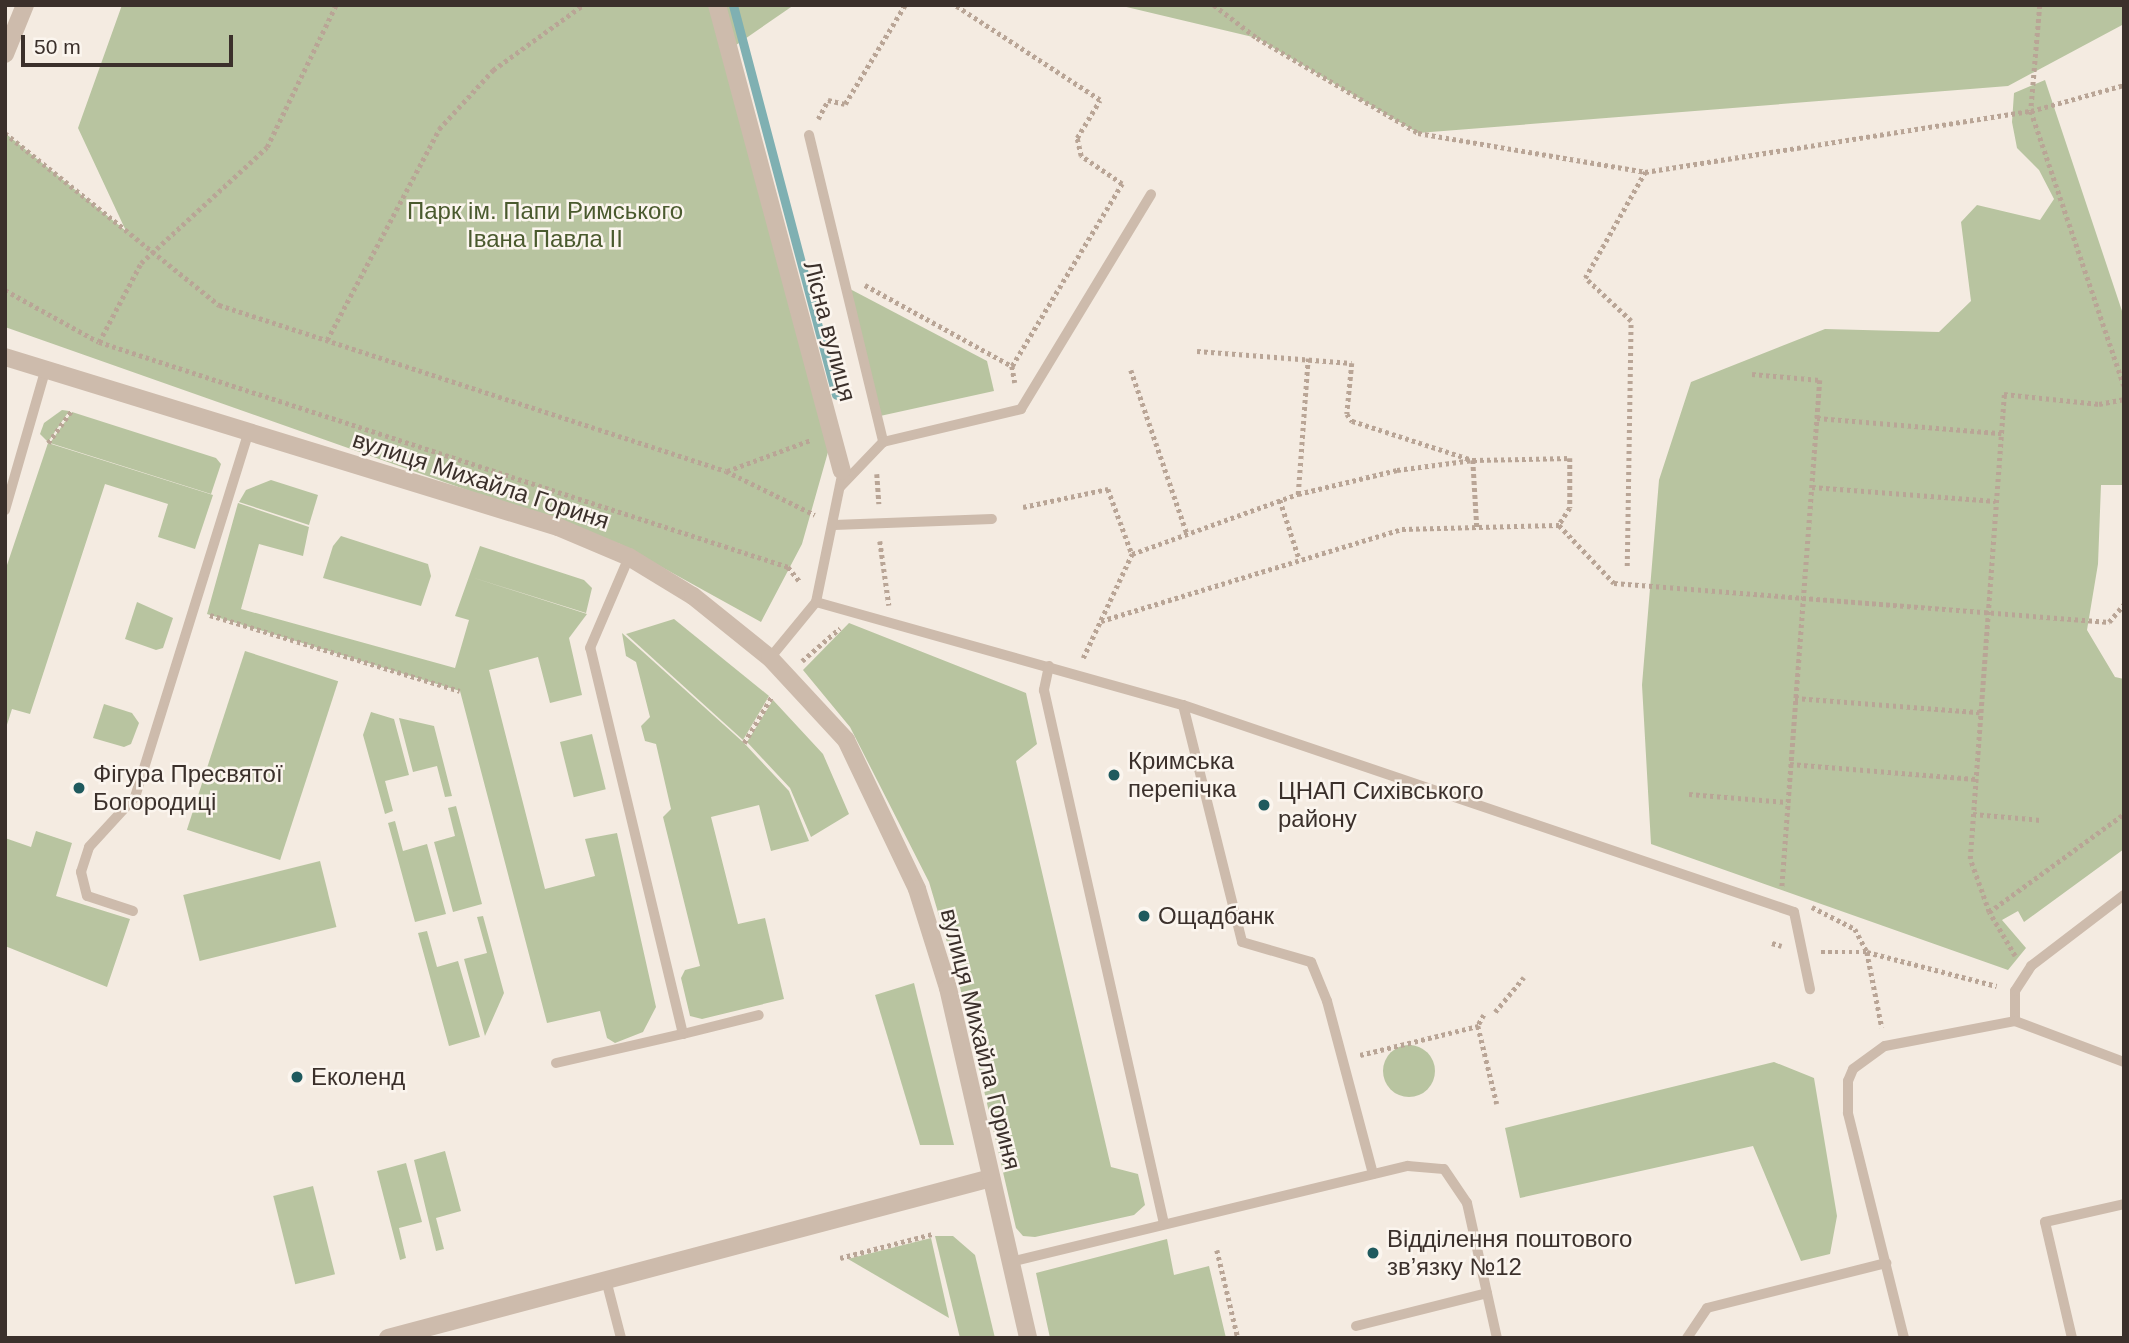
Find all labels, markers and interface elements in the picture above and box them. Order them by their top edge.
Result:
scale bar [24,21,236,65]
text: 50 m [34,35,81,58]
park label: Парк ім. Папи Римського Івана Павла ІІ [407,197,683,253]
street label: Лісна вулиця [797,258,863,404]
street label: вулиця Михайла Гориня [349,425,613,535]
place label: Кримська перепічка [1128,747,1236,803]
place label: Фігура Пресвятої Богородиці [93,760,283,816]
marker: Кримська перепічка [1106,767,1122,783]
place label: ЦНАП Сихівського району [1278,777,1483,833]
marker: Фігура Пресвятої Богородиці [71,780,87,796]
marker: ЦНАП Сихівського району [1256,797,1272,813]
place label: Ощадбанк [1158,902,1274,930]
street label: вулиця Михайла Гориня [935,905,1027,1173]
marker: Ощадбанк [1136,908,1152,924]
place label: Еколенд [311,1063,405,1091]
marker: Еколенд [289,1069,305,1085]
place label: Відділення поштового зв’язку №12 [1387,1225,1632,1281]
marker: Відділення поштового зв’язку №12 [1365,1245,1381,1261]

